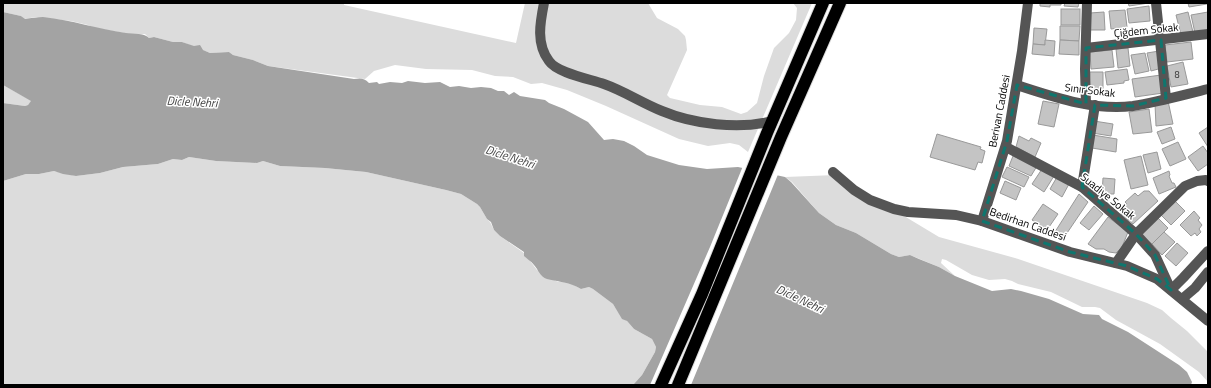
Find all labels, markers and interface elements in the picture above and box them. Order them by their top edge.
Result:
street label: Çiğdem Sokak [1113,19,1180,41]
house number: 8 [1174,68,1180,81]
street label: Berivan Caddesi [984,73,1014,149]
street label: Sınır Sokak [1064,79,1117,101]
water label: Dicle Nehri [166,91,219,112]
water label: Dicle Nehri [483,140,539,174]
street label: Suadiye Sokak [1077,169,1139,224]
street label: Bedirhan Caddesi [987,203,1069,245]
water label: Dicle Nehri [773,279,829,319]

